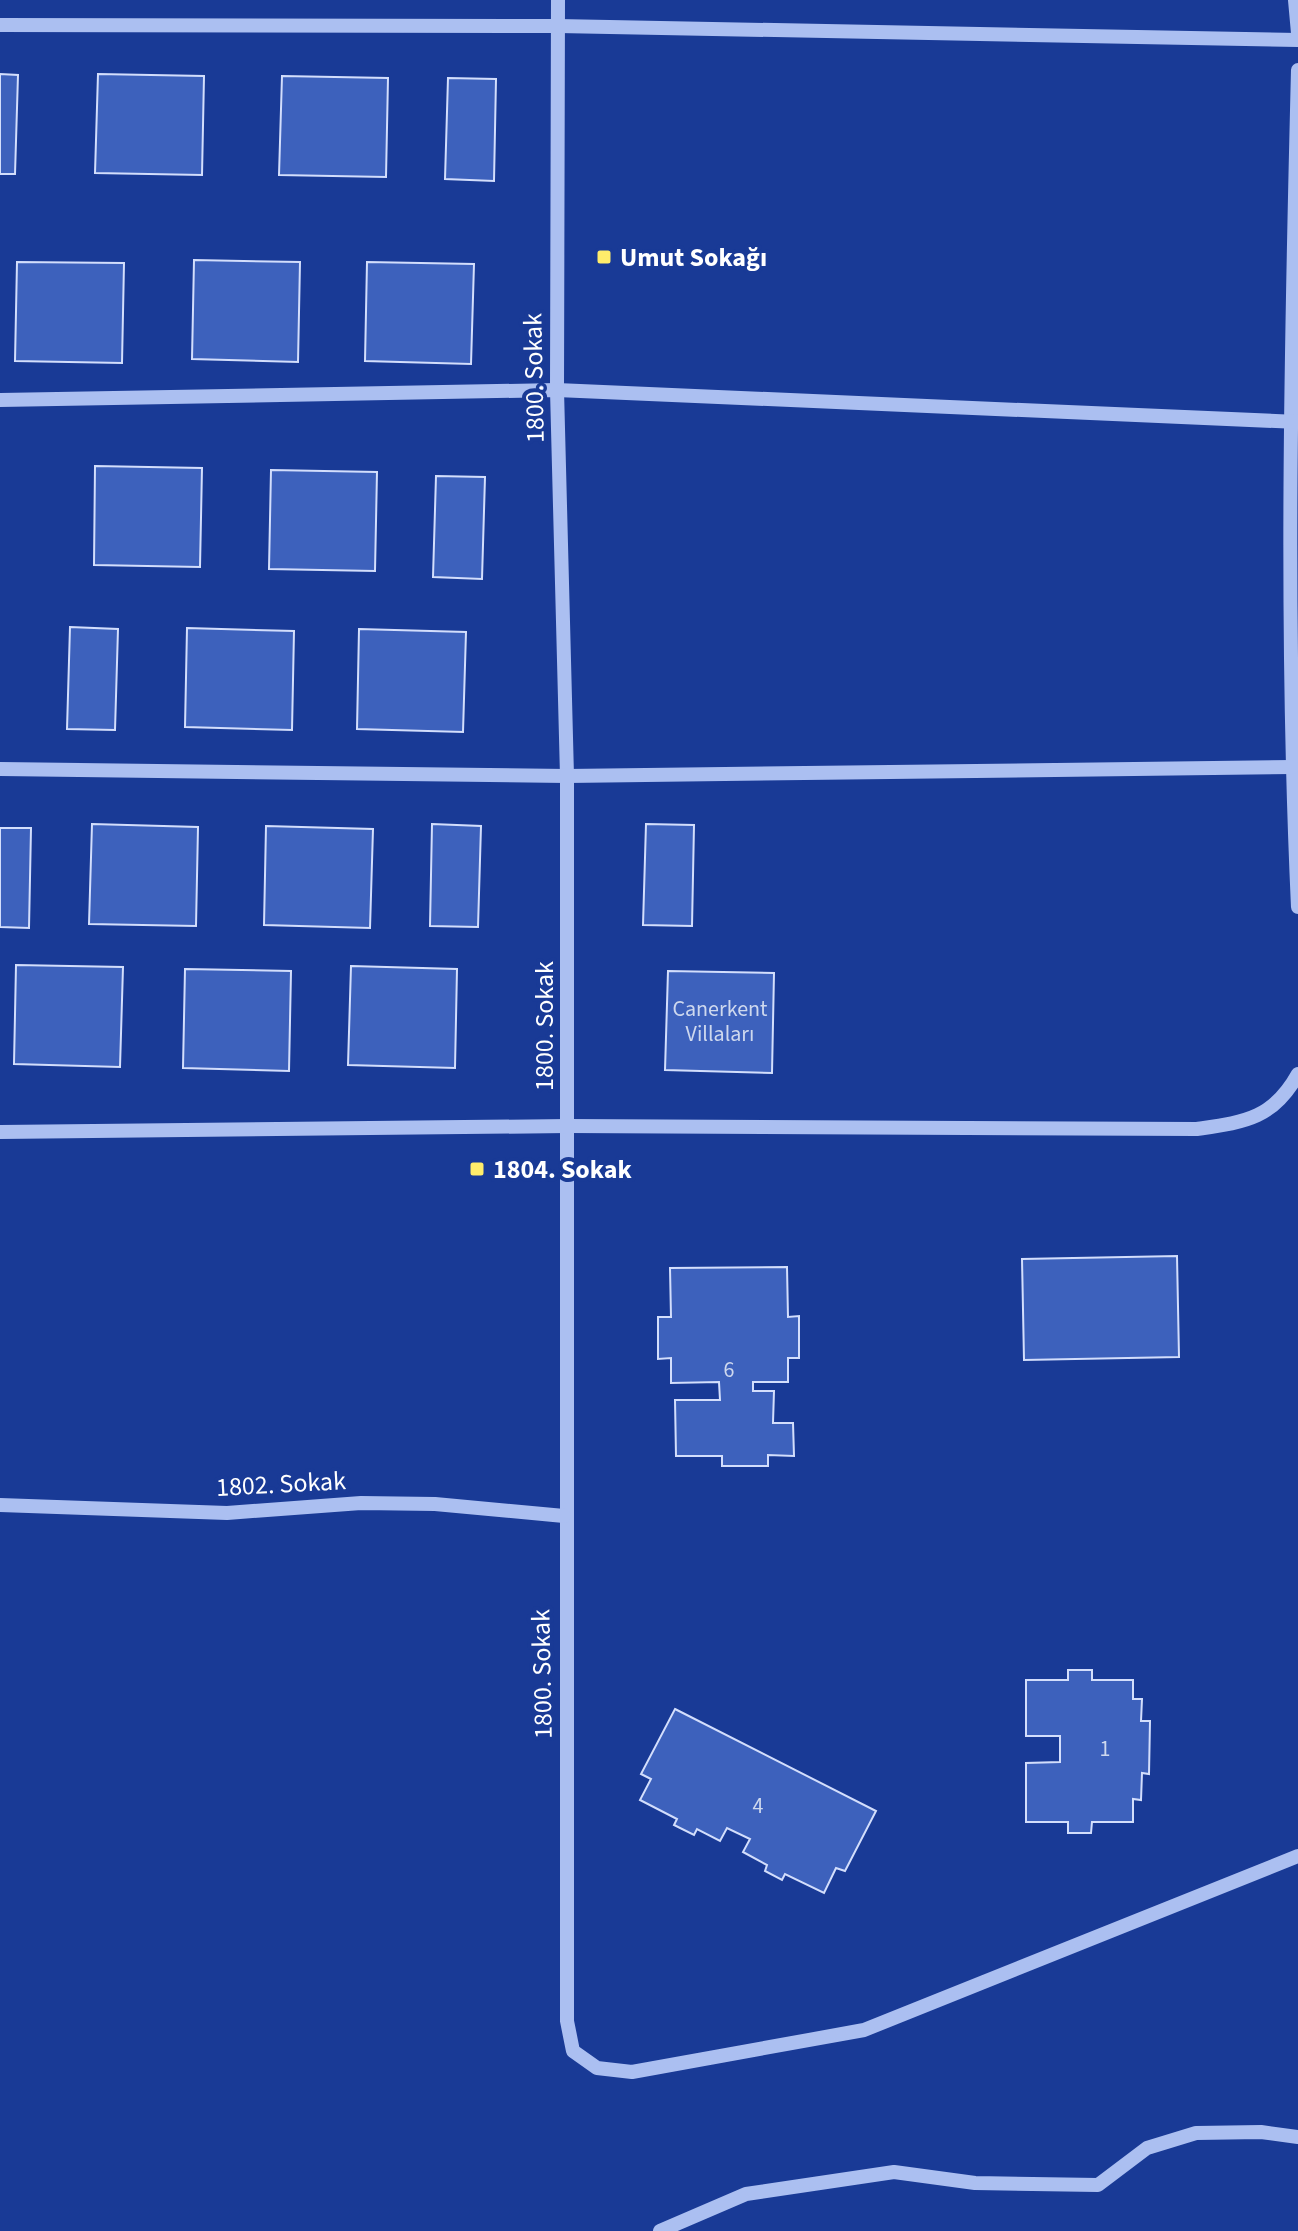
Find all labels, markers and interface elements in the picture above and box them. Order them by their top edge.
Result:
place label: Umut Sokağı [620,239,767,276]
marker: Umut Sokağı [595,248,613,266]
street label: 1800. Sokak [514,313,554,443]
street label: 1800. Sokak [526,961,563,1091]
house number: Canerkent Villaları [672,993,768,1050]
place label: 1804. Sokak [493,1151,632,1188]
marker: 1804. Sokak [468,1160,486,1178]
house number: 6 [724,1354,735,1386]
street label: 1802. Sokak [215,1462,347,1506]
street label: 1800. Sokak [522,1609,562,1739]
house number: 1 [1100,1733,1110,1765]
house number: 4 [753,1790,764,1822]

